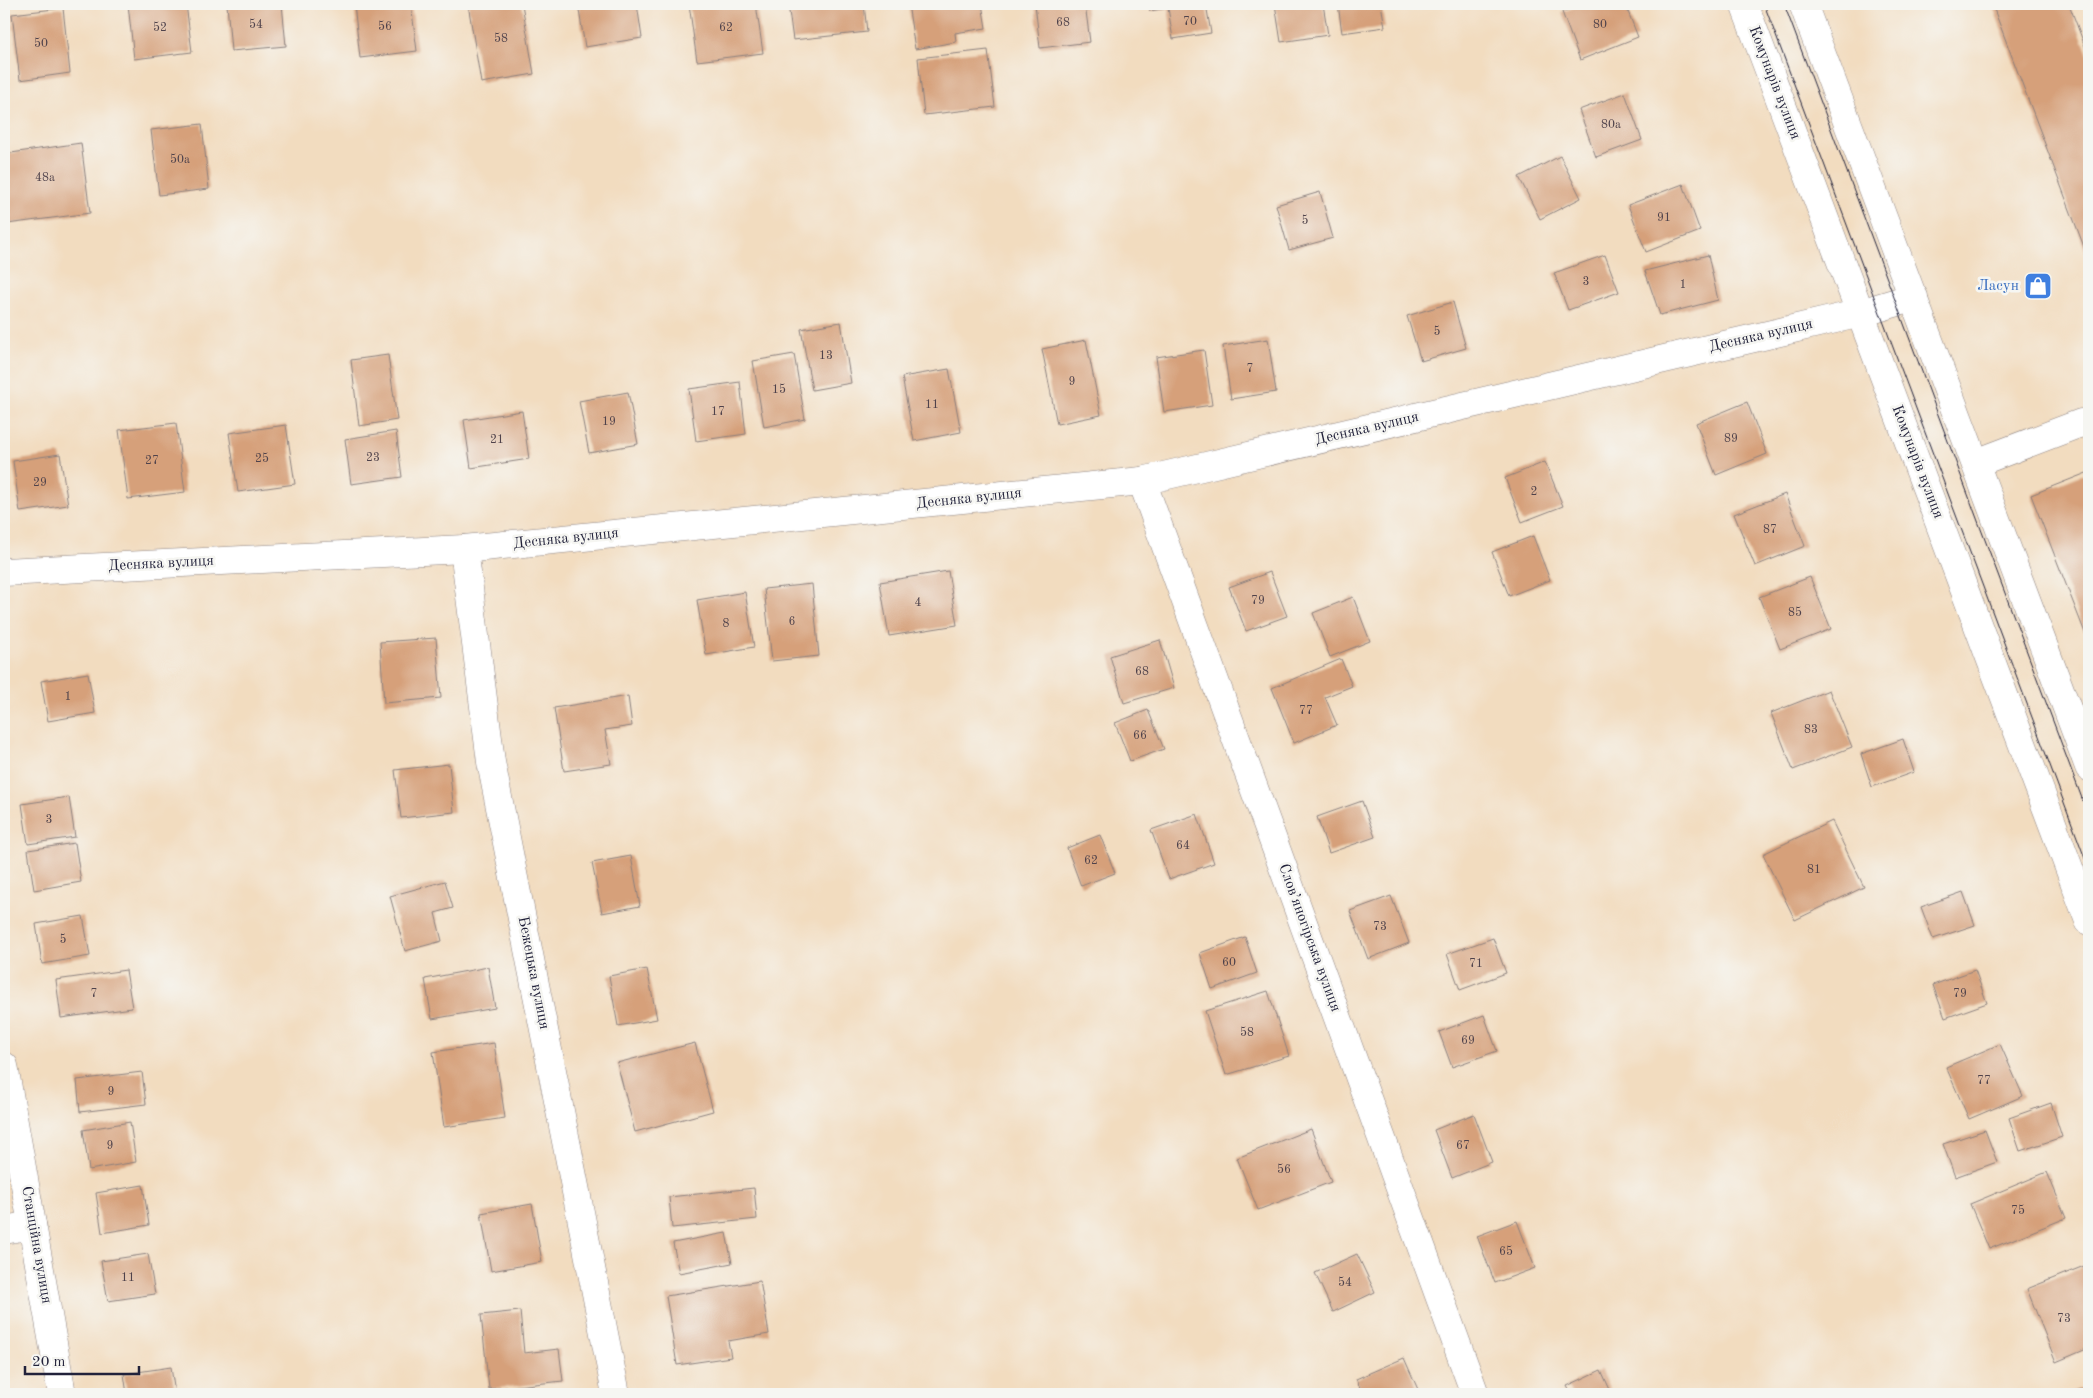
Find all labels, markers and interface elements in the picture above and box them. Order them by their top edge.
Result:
house number: 70 [1183,16,1197,28]
house number: 68 [1056,17,1070,29]
house number: 54 [249,18,263,31]
house number: 80 [1593,19,1607,31]
house number: 56 [378,20,392,33]
house number: 52 [153,21,167,34]
house number: 62 [719,22,733,34]
street label: Комунарів вулиця [1746,24,1803,142]
house number: 58 [494,32,508,45]
house number: 50 [34,37,48,50]
house number: 80а [1601,119,1621,131]
house number: 50а [170,153,190,166]
house number: 48а [35,172,55,184]
house number: 91 [1657,212,1671,224]
house number: 5 [1302,214,1309,227]
shop icon: Ласун [2023,271,2053,301]
house number: 3 [1583,276,1589,288]
house number: 1 [1680,279,1686,291]
place label: Ласун [1977,279,2019,294]
street label: Десняка вулиця [1708,317,1814,355]
house number: 5 [1434,325,1441,338]
house number: 13 [819,350,833,362]
house number: 7 [1247,363,1253,375]
house number: 9 [1069,376,1075,388]
house number: 15 [772,383,786,396]
house number: 11 [925,399,939,411]
street label: Комунарів вулиця [1889,403,1946,521]
house number: 17 [711,406,725,418]
street label: Десняка вулиця [1314,410,1420,448]
house number: 19 [602,416,616,428]
house number: 89 [1724,433,1738,445]
house number: 21 [490,434,504,446]
house number: 25 [255,452,269,465]
house number: 23 [366,452,380,464]
house number: 27 [145,455,159,467]
house number: 29 [33,477,47,489]
street label: Десняка вулиця [916,486,1023,512]
house number: 2 [1531,486,1537,498]
house number: 87 [1763,524,1777,536]
street label: Десняка вулиця [513,526,620,552]
street label: Десняка вулиця [108,554,214,574]
house number: 79 [1251,595,1265,607]
house number: 4 [915,597,922,609]
house number: 85 [1788,606,1802,619]
house number: 6 [789,616,796,628]
house number: 8 [723,618,730,630]
house number: 68 [1135,666,1149,678]
house number: 1 [65,691,71,703]
house number: 77 [1299,705,1313,717]
house number: 83 [1804,724,1818,736]
house number: 66 [1133,730,1147,742]
house number: 3 [46,814,52,826]
house number: 64 [1176,840,1190,852]
house number: 62 [1084,855,1098,867]
street label: Слов’яногірська вулиця [1275,862,1343,1014]
house number: 81 [1807,864,1821,876]
street label: Бежецька вулиця [515,915,551,1031]
house number: 73 [1373,921,1387,933]
house number: 5 [60,933,67,946]
house number: 60 [1222,957,1236,969]
house number: 71 [1469,958,1483,970]
house number: 7 [91,988,97,1000]
house number: 79 [1953,988,1967,1000]
house number: 58 [1240,1026,1254,1039]
house number: 69 [1461,1035,1475,1047]
house number: 77 [1977,1075,1991,1087]
house number: 9 [108,1086,114,1098]
house number: 9 [107,1140,113,1152]
house number: 67 [1456,1140,1470,1152]
house number: 56 [1277,1163,1291,1176]
street label: Станційна вулиця [18,1185,54,1305]
house number: 75 [2011,1204,2025,1217]
house number: 65 [1499,1245,1513,1258]
house number: 11 [121,1272,135,1284]
house number: 54 [1338,1276,1352,1289]
house number: 73 [2057,1313,2071,1325]
scale bar [25,1343,139,1375]
text: 20 m [32,1355,66,1370]

